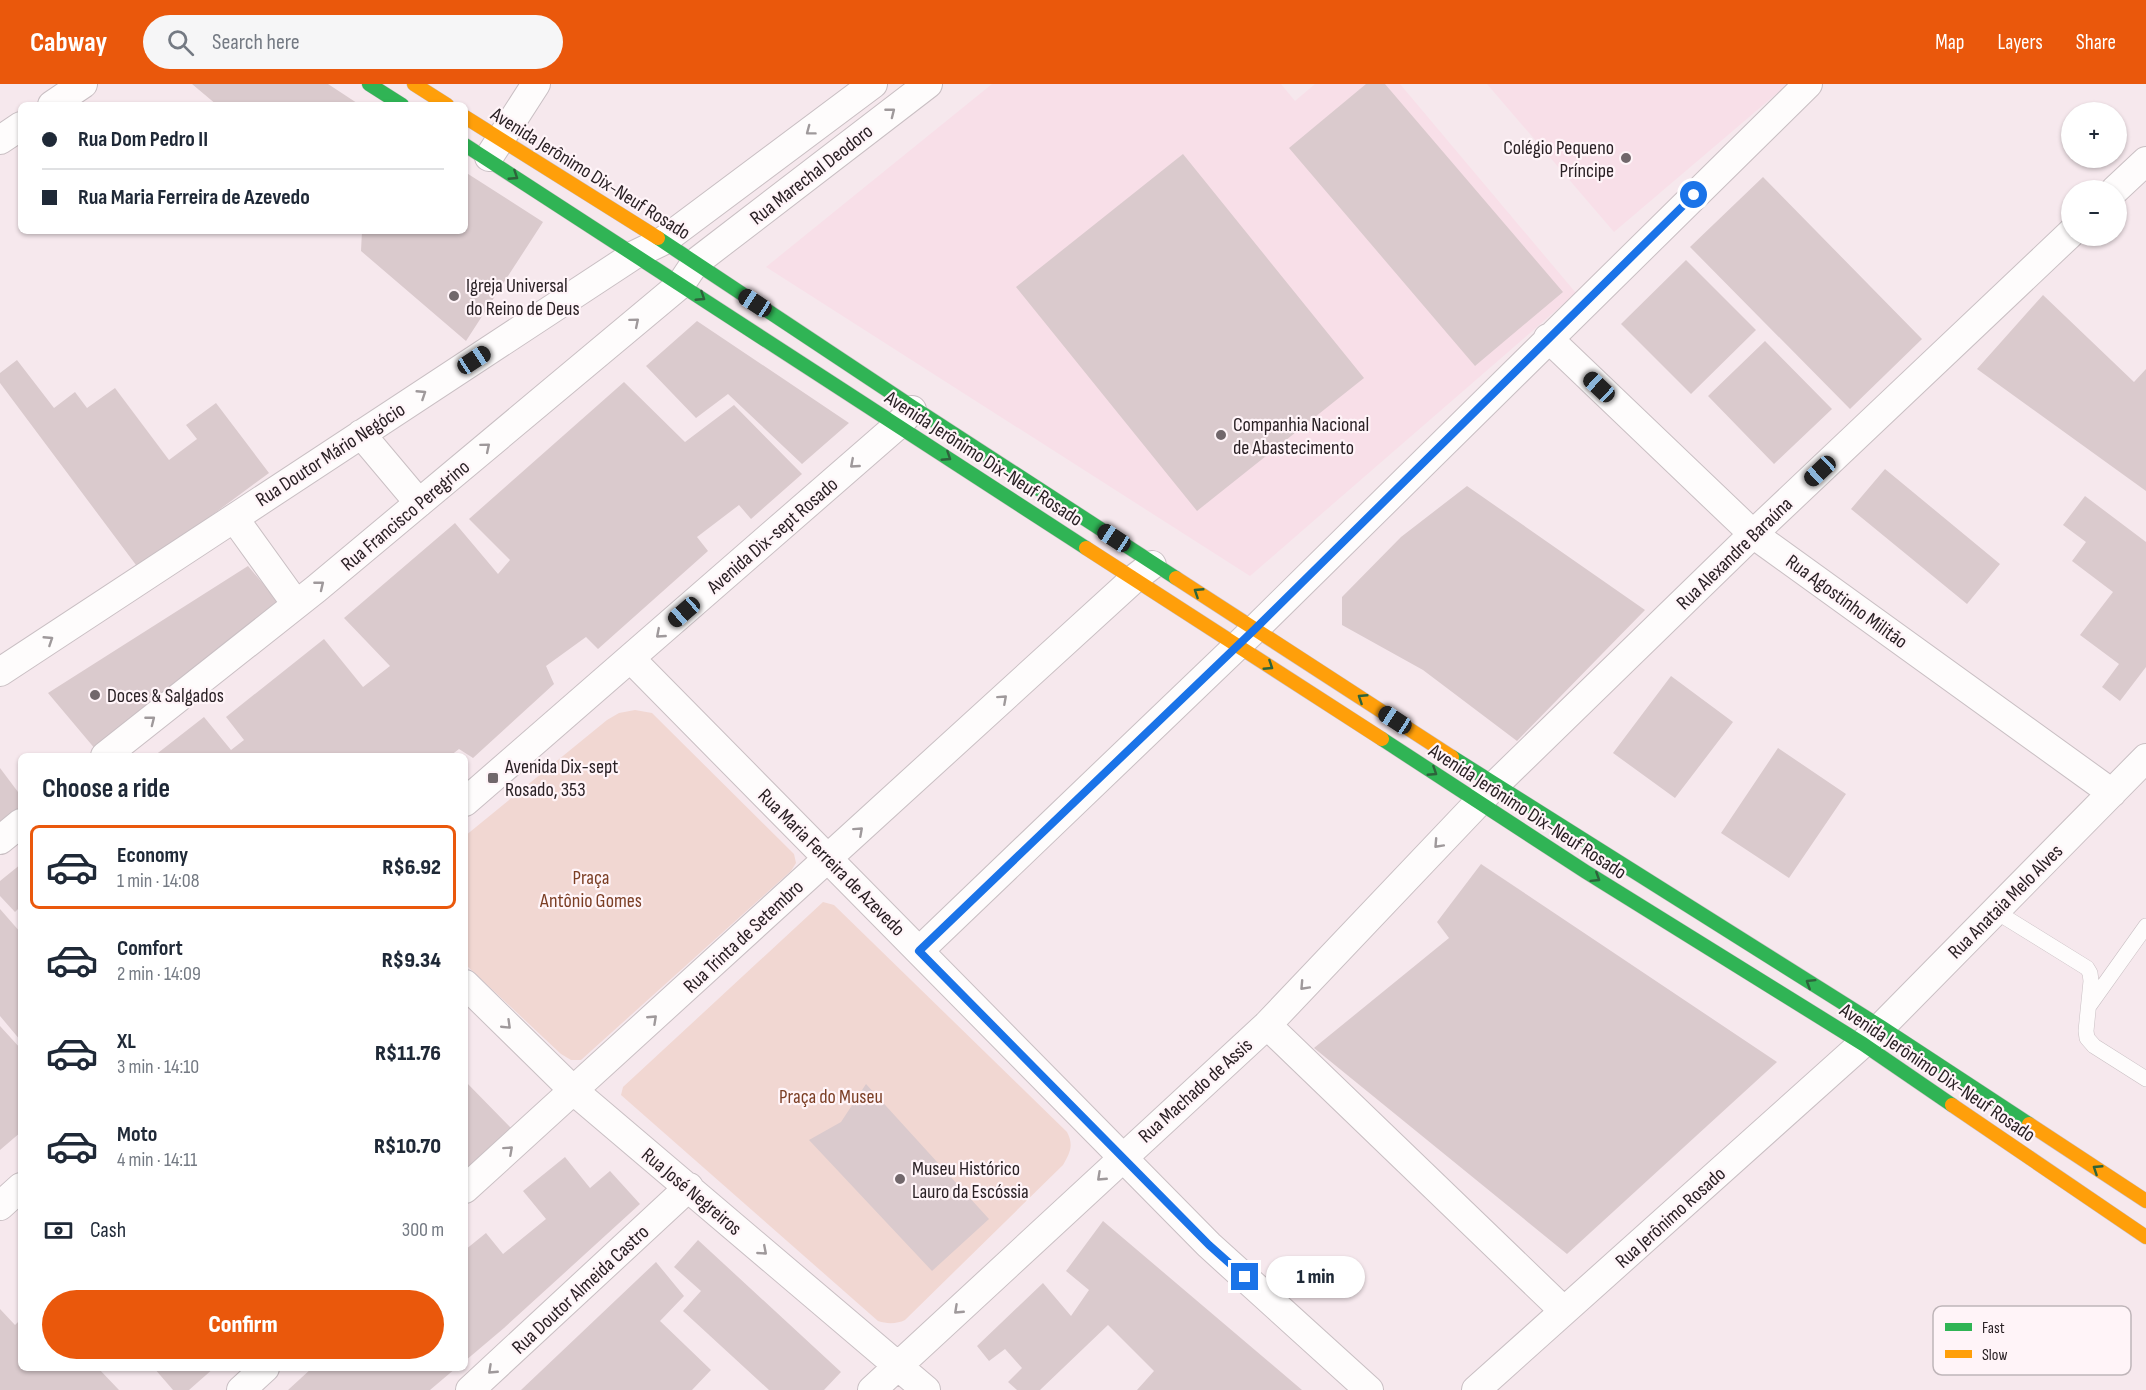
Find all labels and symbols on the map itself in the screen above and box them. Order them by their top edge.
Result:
street label: Avenida Jerônimo Dix-Neuf Rosado [485,102,695,245]
one-way arrow [884,109,895,120]
street label: Rua Marechal Deodoro [745,119,878,230]
one-way arrow [805,124,816,135]
place label: Colégio Pequeno Príncipe [1503,136,1614,183]
marker: Colégio Pequeno Príncipe [1619,151,1633,165]
one-way arrow [508,169,518,181]
route start [1680,181,1707,208]
place label: Igreja Universal do Reino de Deus [466,274,580,321]
car [735,286,775,320]
marker: Igreja Universal do Reino de Deus [447,289,461,303]
one-way arrow [694,290,705,301]
one-way arrow [628,318,639,329]
car [454,343,494,377]
car [1580,368,1618,406]
street label: Avenida Jerônimo Dix-Neuf Rosado [879,385,1087,532]
one-way arrow [415,390,426,401]
street label: Rua Doutor Mário Negócio [251,398,410,512]
place label: Companhia Nacional de Abastecimento [1233,413,1369,460]
marker: Companhia Nacional de Abastecimento [1214,428,1228,442]
one-way arrow [479,443,490,454]
one-way arrow [940,450,951,461]
car [1801,452,1839,490]
street label: Rua Francisco Peregrino [337,455,475,576]
one-way arrow [850,457,861,468]
street label: Avenida Dix-sept Rosado [702,472,843,600]
street label: Rua Alexandre Baraúna [1672,492,1798,615]
car [1094,521,1134,555]
street label: Rua Agostinho Militão [1781,550,1912,654]
one-way arrow [313,582,324,593]
one-way arrow [1194,589,1205,600]
car [665,593,703,631]
one-way arrow [656,627,667,638]
one-way arrow [43,635,53,647]
one-way arrow [1262,659,1273,670]
place label: Doces & Salgados [107,684,224,708]
marker: Doces & Salgados [88,688,102,702]
one-way arrow [1358,694,1368,706]
one-way arrow [996,695,1007,706]
car [1375,703,1415,737]
one-way arrow [144,716,155,727]
street label: Avenida Jerônimo Dix-Neuf Rosado [1423,738,1631,885]
place label: Avenida Dix-sept Rosado, 353 [504,755,618,802]
one-way arrow [1426,765,1437,776]
marker: Avenida Dix-sept Rosado, 353 [486,771,500,785]
street label: Rua Maria Ferreira de Azevedo [753,784,910,941]
one-way arrow [852,827,863,838]
one-way arrow [1434,838,1445,848]
street label: Rua Anataia Melo Alves [1943,839,2068,964]
park label: Praça Antônio Gomes [539,866,642,913]
one-way arrow [1590,871,1600,883]
street label: Rua Trinta de Setembro [679,875,809,998]
one-way arrow [1300,979,1311,989]
one-way arrow [1806,979,1816,991]
street label: Avenida Jerônimo Dix-Neuf Rosado [1834,998,2040,1147]
one-way arrow [646,1015,657,1026]
one-way arrow [499,1017,510,1028]
street label: Rua Machado de Assis [1134,1033,1258,1148]
park label: Praça do Museu [779,1085,883,1109]
street label: Rua José Negreiros [636,1143,746,1241]
one-way arrow [502,1146,512,1157]
place label: Museu Histórico Lauro da Escóssia [912,1157,1029,1204]
street label: Rua Jerônimo Rosado [1611,1162,1731,1273]
one-way arrow [2093,1165,2104,1176]
one-way arrow [1097,1170,1107,1181]
marker: Museu Histórico Lauro da Escóssia [893,1172,907,1186]
street label: Rua Doutor Almeida Castro [507,1220,654,1359]
one-way arrow [756,1244,767,1255]
callout: 1 min [1266,1256,1365,1298]
route end [1231,1263,1258,1290]
one-way arrow [954,1303,965,1314]
legend [1933,1306,2131,1375]
text: Fast [1982,1319,2005,1338]
text: Slow [1982,1346,2007,1365]
one-way arrow [488,1363,499,1374]

